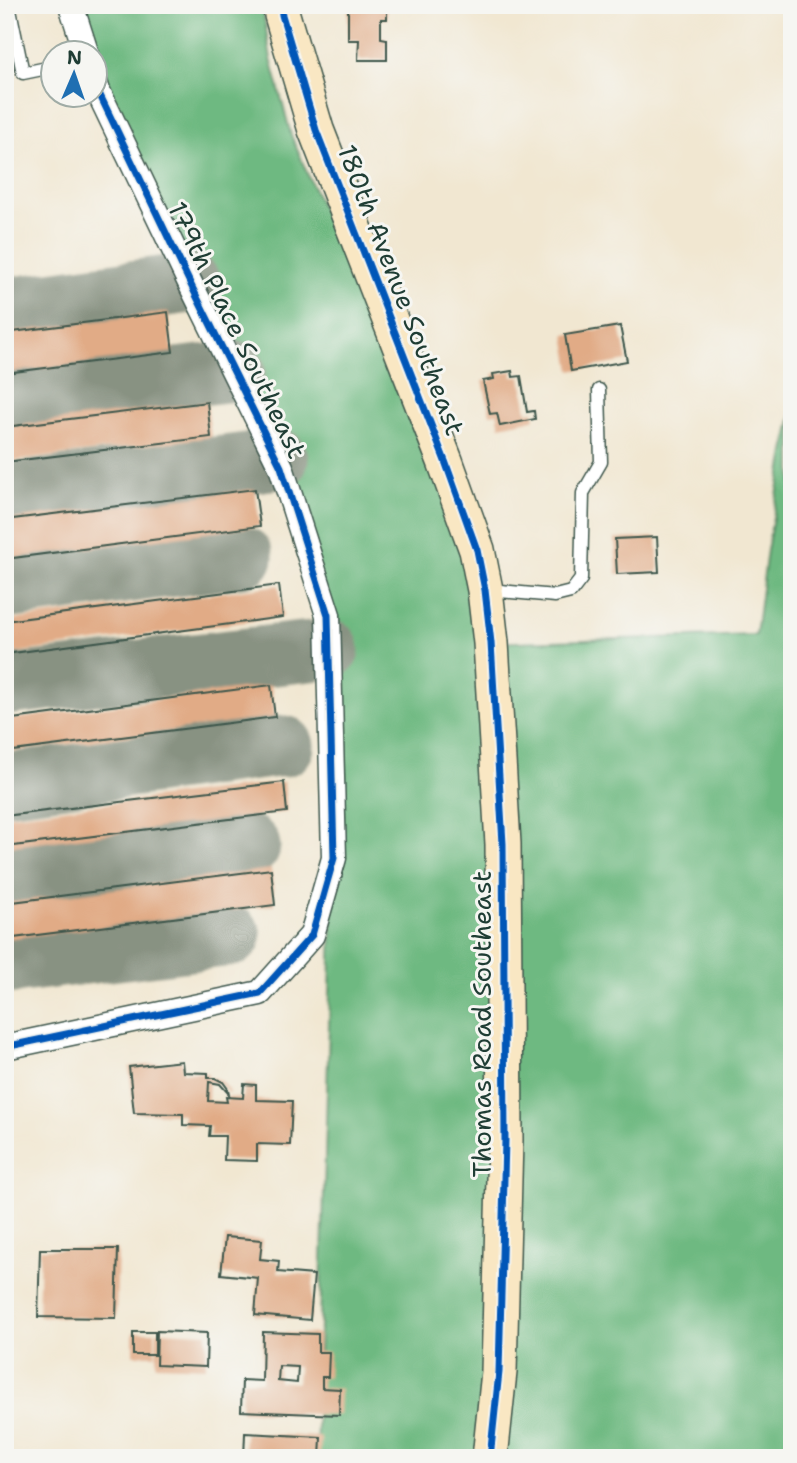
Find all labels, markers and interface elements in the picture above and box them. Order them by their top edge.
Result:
north arrow [38,38,108,108]
text: N [67,45,83,70]
street label: 180th Avenue Southeast [330,139,473,440]
street label: 179th Place Southeast [160,195,315,464]
street label: Thomas Road Southeast [464,871,499,1177]

